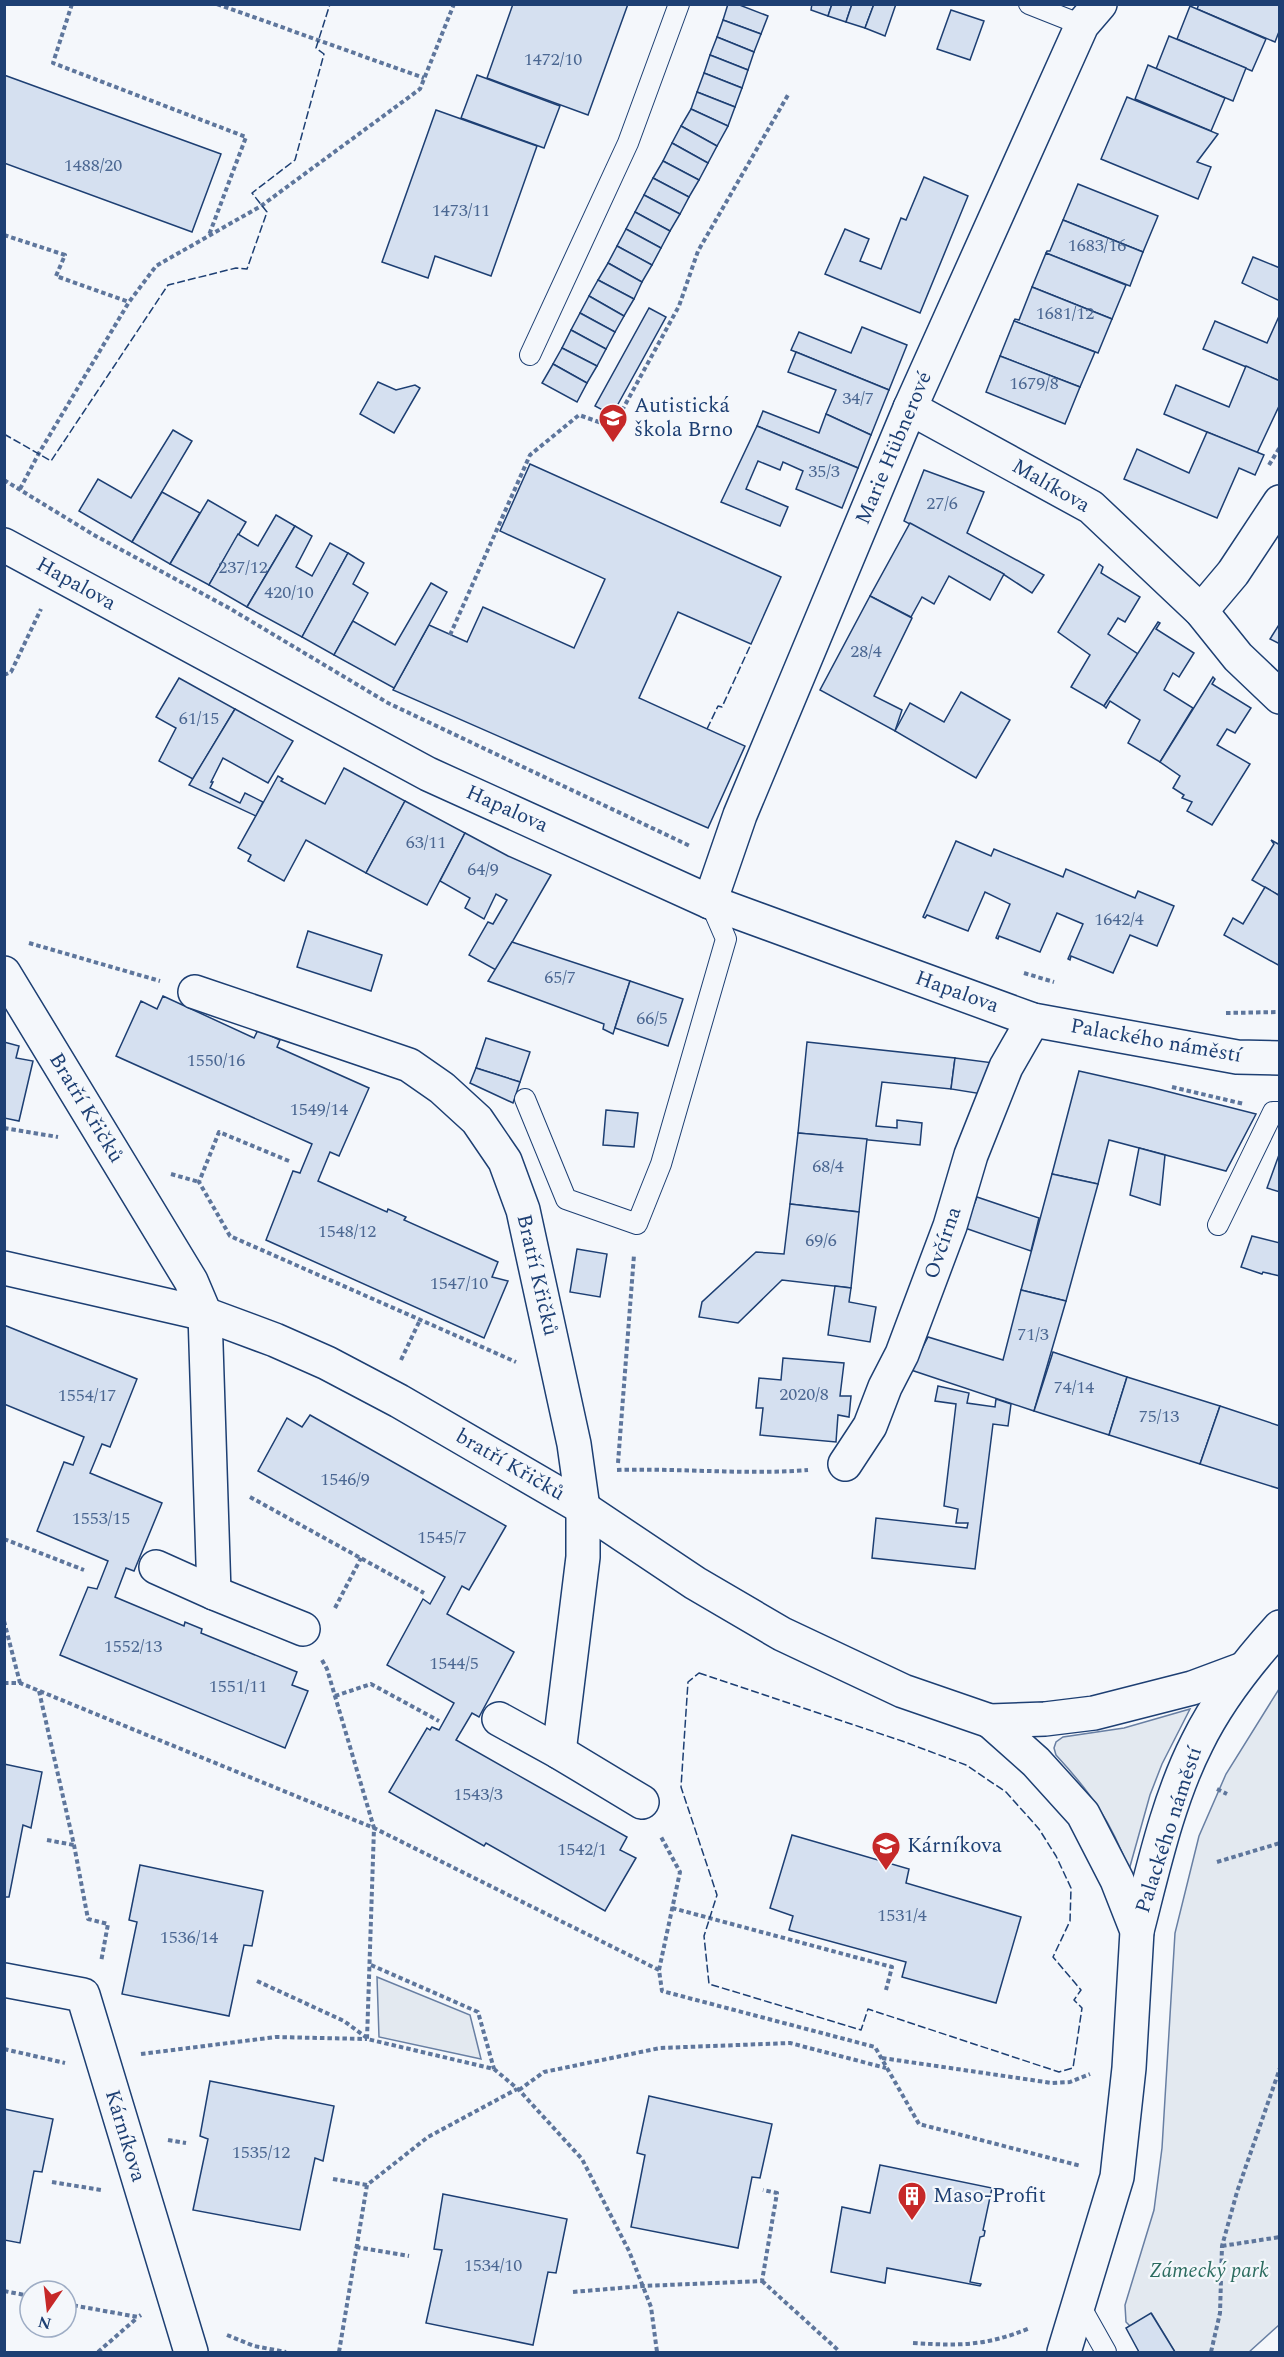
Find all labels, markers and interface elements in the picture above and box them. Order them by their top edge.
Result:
house number: 1472/10 [524,46,582,73]
house number: 1488/20 [64,152,122,179]
house number: 1473/11 [432,197,490,224]
house number: 1683/16 [1068,232,1126,259]
house number: 1681/12 [1036,300,1094,327]
street label: Marie Hübnerové [847,366,941,530]
house number: 1679/8 [1009,370,1059,397]
house number: 34/7 [842,385,874,412]
place label: Autistická škola Brno [634,390,733,446]
school or university icon: Autistická škola Brno [597,402,629,444]
street label: Malíkova [1006,451,1097,522]
house number: 35/3 [808,458,840,485]
house number: 27/6 [926,490,958,517]
street label: Hapalova [30,549,123,620]
house number: 237/12 [218,554,268,581]
house number: 420/10 [264,579,314,606]
house number: 28/4 [850,638,882,665]
house number: 61/15 [179,705,219,732]
street label: Hapalova [461,777,554,842]
house number: 63/11 [406,829,446,856]
house number: 64/9 [467,856,499,883]
house number: 1642/4 [1094,906,1144,933]
street label: Hapalova [910,962,1004,1022]
house number: 65/7 [544,964,576,991]
house number: 66/5 [636,1005,668,1032]
street label: Palackého náměstí [1068,1010,1246,1072]
street label: Bratří Křičků [40,1047,132,1169]
house number: 1550/16 [187,1047,245,1074]
house number: 1549/14 [290,1096,348,1123]
house number: 68/4 [812,1153,844,1180]
street label: Ovčírna [916,1202,971,1284]
street label: Bratří Křičků [507,1211,567,1339]
house number: 1548/12 [318,1218,376,1245]
house number: 69/6 [805,1227,837,1254]
house number: 1547/10 [430,1270,488,1297]
house number: 71/3 [1017,1321,1049,1348]
house number: 74/14 [1054,1374,1094,1401]
house number: 2020/8 [779,1381,829,1408]
house number: 1554/17 [58,1382,116,1409]
house number: 75/13 [1139,1403,1179,1430]
street label: bratří Křičků [449,1421,571,1509]
house number: 1546/9 [320,1466,370,1493]
house number: 1553/15 [72,1505,130,1532]
house number: 1545/7 [417,1524,467,1551]
house number: 1552/13 [104,1633,162,1660]
house number: 1544/5 [429,1650,479,1677]
house number: 1551/11 [209,1673,267,1700]
street label: Palackého náměstí [1127,1741,1211,1917]
house number: 1543/3 [453,1781,503,1808]
school or university icon: Kárníkova [870,1830,902,1872]
place label: Kárníkova [907,1830,1003,1862]
house number: 1542/1 [557,1836,607,1863]
house number: 1531/4 [877,1902,927,1929]
house number: 1536/14 [160,1924,218,1951]
street label: Kárníkova [96,2086,154,2187]
house number: 1535/12 [232,2139,290,2166]
building icon: Maso-Profit [896,2180,928,2222]
place label: Maso-Profit [933,2180,1046,2212]
house number: 1534/10 [464,2252,522,2279]
park label: Zámecký park [1149,2255,1269,2287]
north arrow [18,2279,78,2339]
text: N [35,2309,54,2336]

